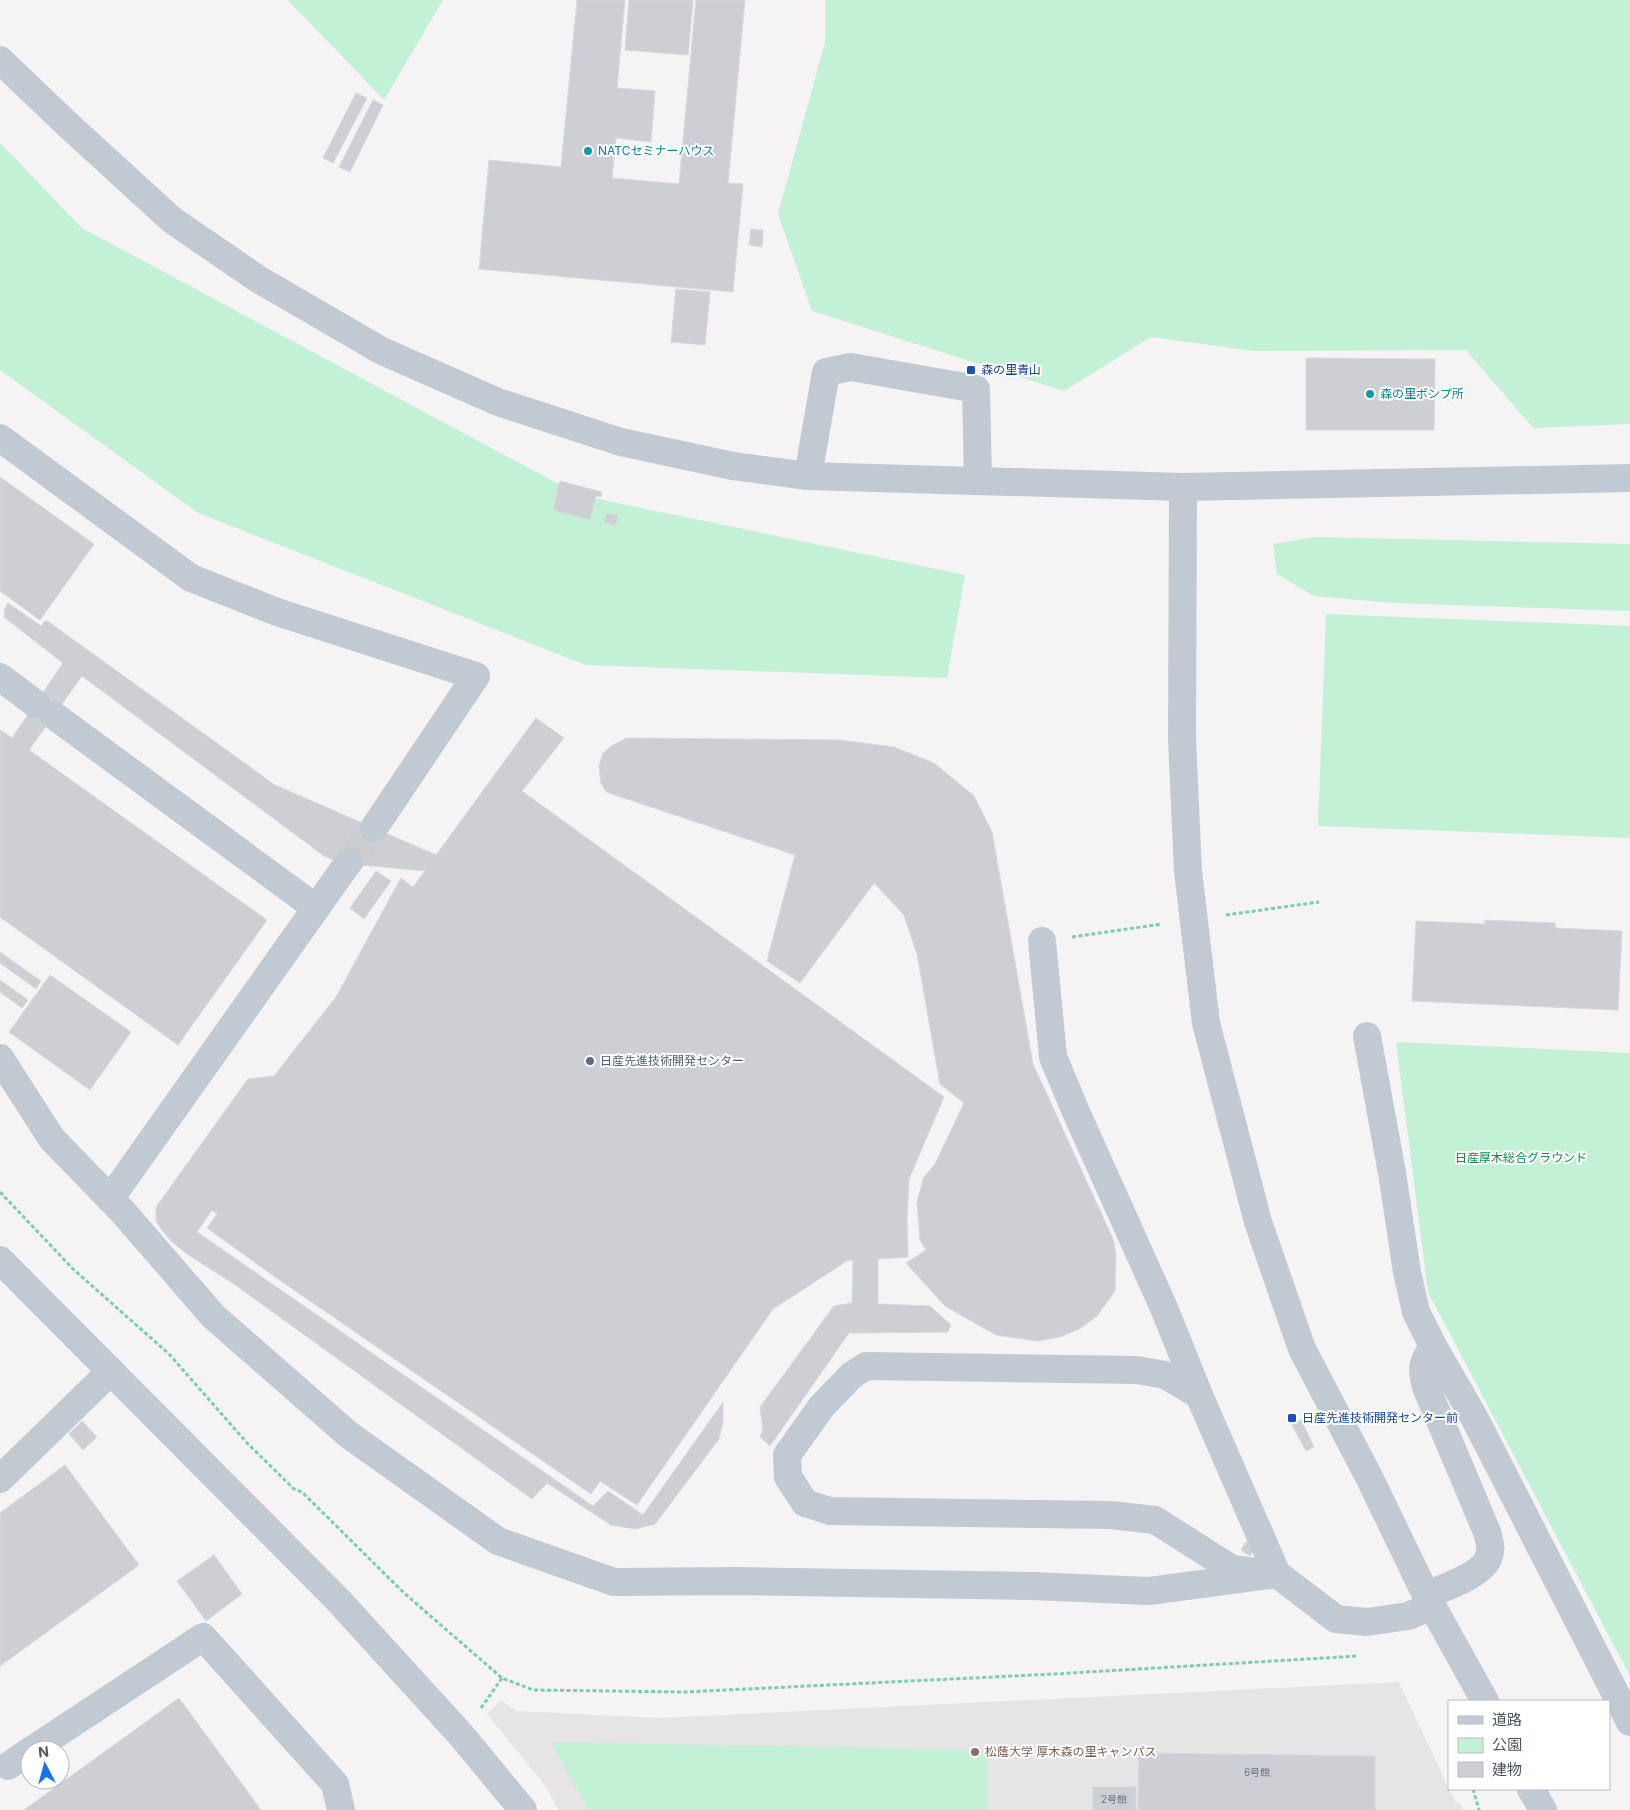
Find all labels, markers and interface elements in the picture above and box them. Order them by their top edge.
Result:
place label: NATCセミナーハウス [598,143,714,158]
marker: NATCセミナーハウス [582,145,594,157]
place label: 森の里青山 [981,362,1041,377]
marker: 森の里青山 [965,364,977,376]
place label: 森の里ポンプ所 [1380,386,1464,401]
marker: 森の里ポンプ所 [1364,388,1376,400]
place label: 日産先進技術開発センター [600,1053,744,1068]
marker: 日産先進技術開発センター [584,1055,596,1067]
park label: 日産厚木総合グラウンド [1455,1150,1587,1165]
place label: 日産先進技術開発センター前 [1302,1410,1458,1425]
marker: 日産先進技術開発センター前 [1286,1412,1298,1424]
legend [1448,1700,1610,1790]
text: 道路 [1492,1710,1522,1729]
text: 公園 [1492,1735,1522,1754]
north arrow [20,1740,70,1790]
text: N [37,1743,50,1761]
place label: 松蔭大学 厚木森の里キャンパス [985,1744,1156,1759]
marker: 松蔭大学 厚木森の里キャンパス [969,1746,981,1758]
text: 建物 [1492,1760,1522,1779]
house number: 6号館 [1244,1766,1270,1778]
house number: 2号館 [1101,1793,1127,1805]

